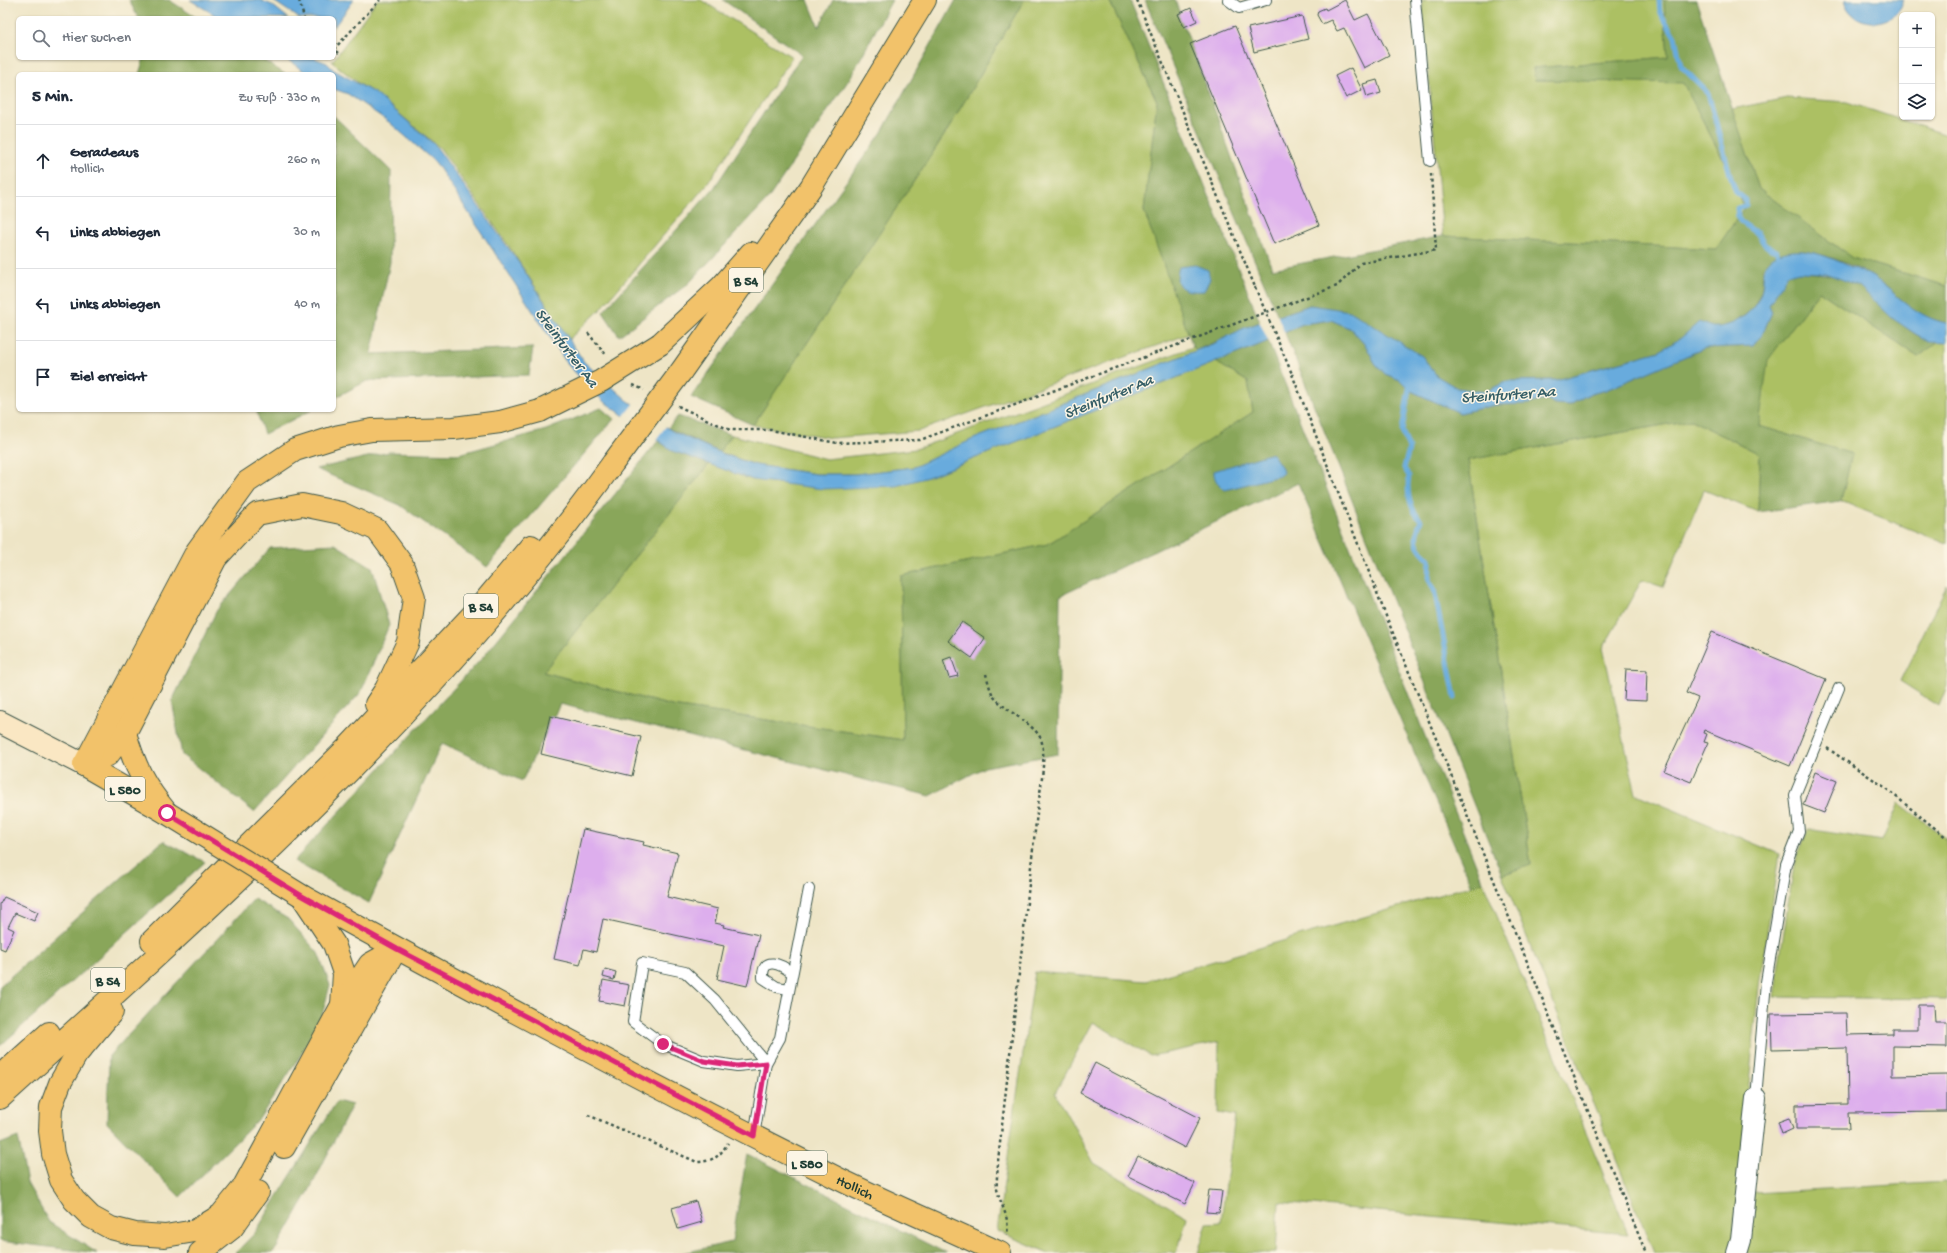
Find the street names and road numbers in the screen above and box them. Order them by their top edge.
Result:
road number: B 54 [729,268,763,292]
road number: B 54 [464,594,498,618]
road number: L 580 [105,777,145,801]
road number: B 54 [91,968,125,992]
road number: L 580 [787,1151,827,1175]
street label: Hollich [833,1172,876,1205]

